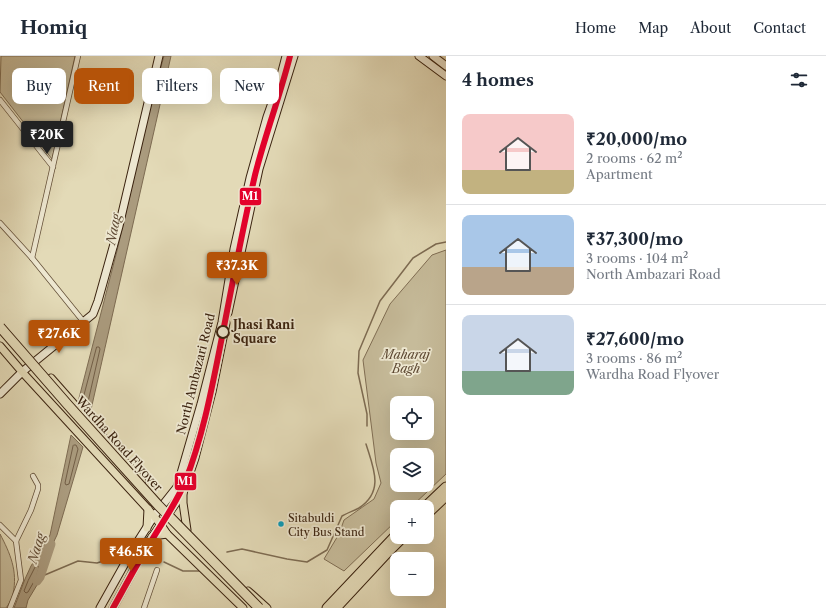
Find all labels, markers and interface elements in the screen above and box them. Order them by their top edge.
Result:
text: Homiq [20,16,87,39]
text: Home [575,19,616,37]
text: Map [638,19,668,37]
text: About [690,19,731,37]
text: Contact [753,19,806,37]
chip: Buy [12,68,66,104]
chip: Rent [74,68,134,104]
chip: Filters [142,68,212,104]
chip: New [220,68,279,104]
icon: filters [788,69,810,91]
text: 4 homes [462,70,534,90]
pin: ₹20K [23,121,71,155]
text: ₹20K [30,126,64,142]
text: ₹20,000/mo [586,129,687,149]
icon: home [494,130,542,178]
text: 2 rooms · 62 m² [586,150,683,166]
text: Apartment [586,166,653,182]
line badge: M1 [239,187,262,206]
text: M1 [242,189,258,203]
water label: Naag [102,211,124,247]
text: ₹37,300/mo [586,229,683,249]
icon: home [494,231,542,279]
text: 3 rooms · 104 m² [586,250,688,266]
pin: ₹37.3K [204,252,270,286]
text: ₹37.3K [216,257,258,273]
text: North Ambazari Road [586,266,721,282]
street label: North Ambazari Road [173,311,218,436]
place label: Jhasi Rani Square [231,317,295,346]
pin: ₹27.6K [26,320,92,354]
text: ₹27.6K [38,325,80,341]
marker: Jhasi Rani Square [216,325,230,339]
text: ₹27,600/mo [586,329,684,349]
icon: home [494,331,542,379]
park label: Maharaj Bagh [380,347,431,376]
text: 3 rooms · 86 m² [586,350,682,366]
text: Wardha Road Flyover [586,366,719,382]
street label: Wardha Road Flyover [72,392,166,494]
map controls [390,396,434,596]
button: locate [390,396,434,440]
button: layers [390,448,434,492]
line badge: M1 [174,472,197,491]
text: M1 [177,474,193,488]
button: + [390,500,434,544]
place label: Sitabuldi City Bus Stand [288,511,365,539]
marker: Sitabuldi City Bus Stand [276,519,286,529]
water label: Naag [23,529,49,566]
pin: ₹46.5K [98,538,164,572]
text: ₹46.5K [109,543,153,559]
button: − [390,552,434,596]

